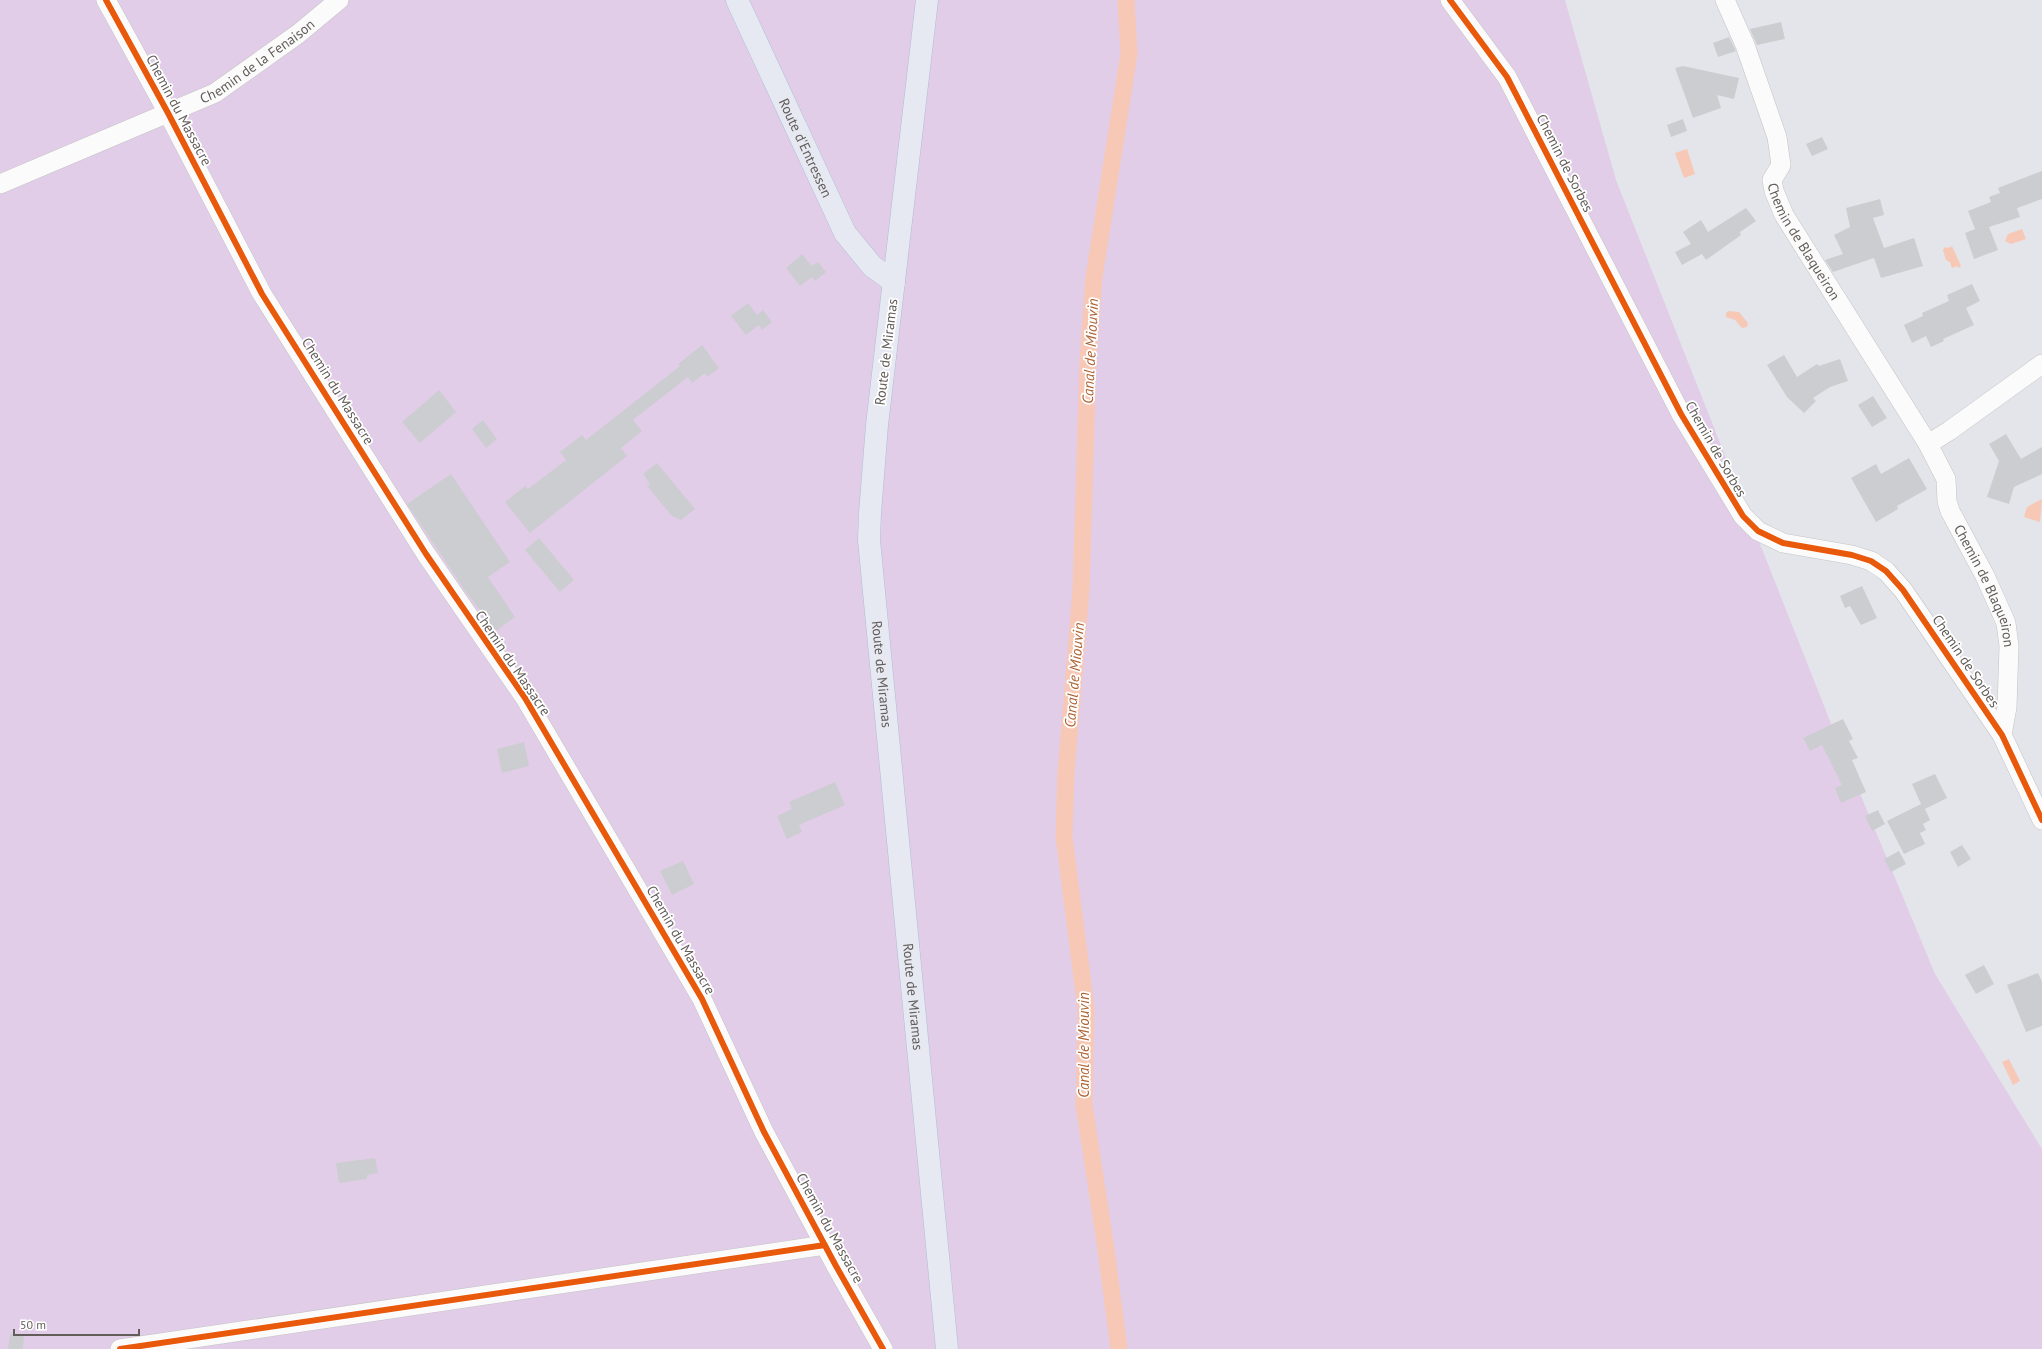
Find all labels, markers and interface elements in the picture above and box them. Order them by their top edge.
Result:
street label: Chemin de la Fenaison [197,15,318,107]
street label: Chemin du Massacre [142,51,216,169]
street label: Route d'Entressen [775,95,836,200]
street label: Chemin de Sorbes [1532,111,1598,215]
street label: Chemin de Blaqueiron [1764,181,1844,303]
street label: Route de Miramas [871,298,901,406]
water label: Canal de Miouvin [1078,298,1102,404]
street label: Chemin du Massacre [298,334,378,448]
street label: Chemin de Sorbes [1681,398,1751,500]
street label: Chemin de Blaqueiron [1950,521,2018,648]
street label: Chemin du Massacre [471,607,555,719]
street label: Chemin de Sorbes [1928,611,2004,711]
street label: Route de Miramas [868,620,896,729]
water label: Canal de Miouvin [1060,621,1088,728]
street label: Chemin du Massacre [642,882,720,998]
street label: Route de Miramas [899,942,927,1051]
water label: Canal de Miouvin [1074,992,1093,1098]
street label: Chemin du Massacre [792,1170,868,1286]
scale bar [14,1311,139,1337]
text: 50 m [20,1317,46,1332]

